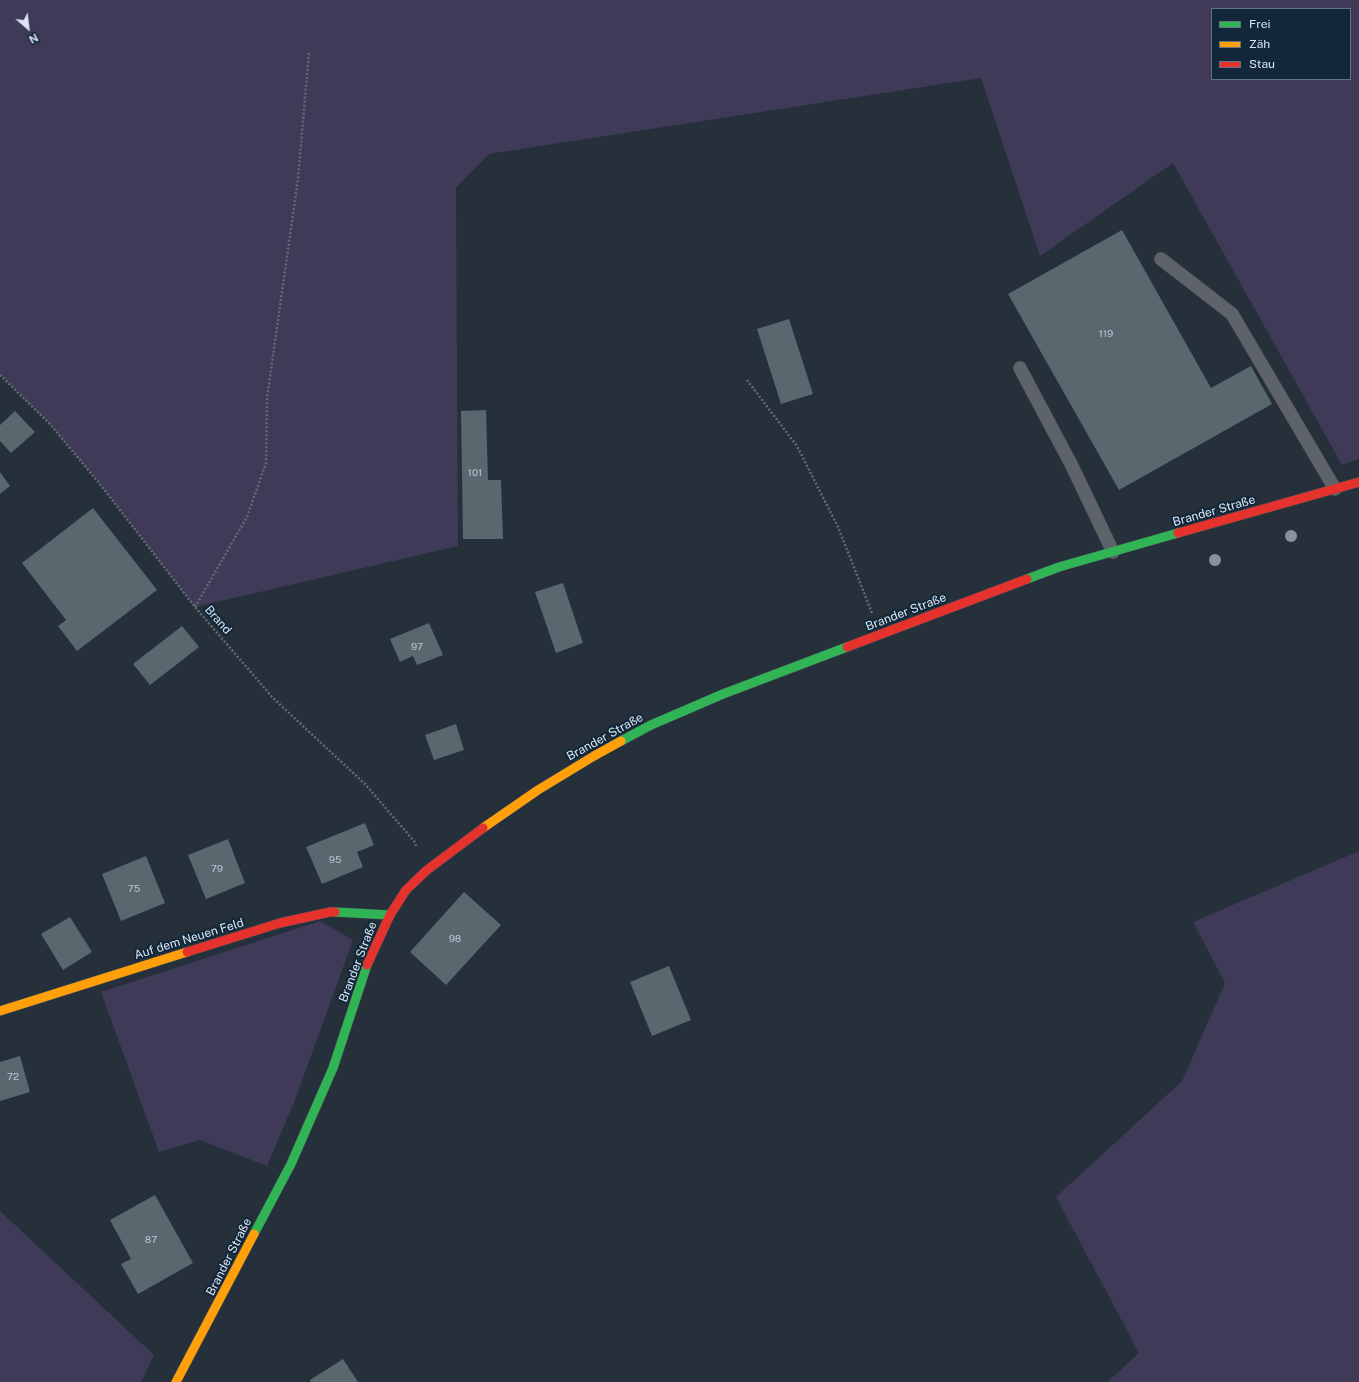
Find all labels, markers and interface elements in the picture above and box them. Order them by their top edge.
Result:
north arrow [8,8,48,48]
legend [1211,8,1351,80]
text: Frei [1249,17,1271,31]
text: N [27,31,40,46]
text: Zäh [1249,37,1270,51]
text: Stau [1249,57,1275,71]
house number: 119 [1099,328,1113,340]
house number: 101 [468,467,482,479]
street label: Brander Straße [1171,492,1257,530]
street label: Brander Straße [864,590,948,634]
street label: Brand [202,603,234,637]
house number: 97 [411,641,423,653]
street label: Brander Straße [564,710,646,764]
house number: 95 [329,854,341,866]
house number: 79 [211,863,223,875]
house number: 75 [128,883,140,895]
street label: Auf dem Neuen Feld [132,915,246,963]
street label: Brander Straße [336,920,380,1004]
house number: 98 [449,933,461,945]
house number: 72 [7,1071,19,1083]
street label: Brander Straße [203,1216,255,1298]
house number: 87 [145,1234,157,1246]

